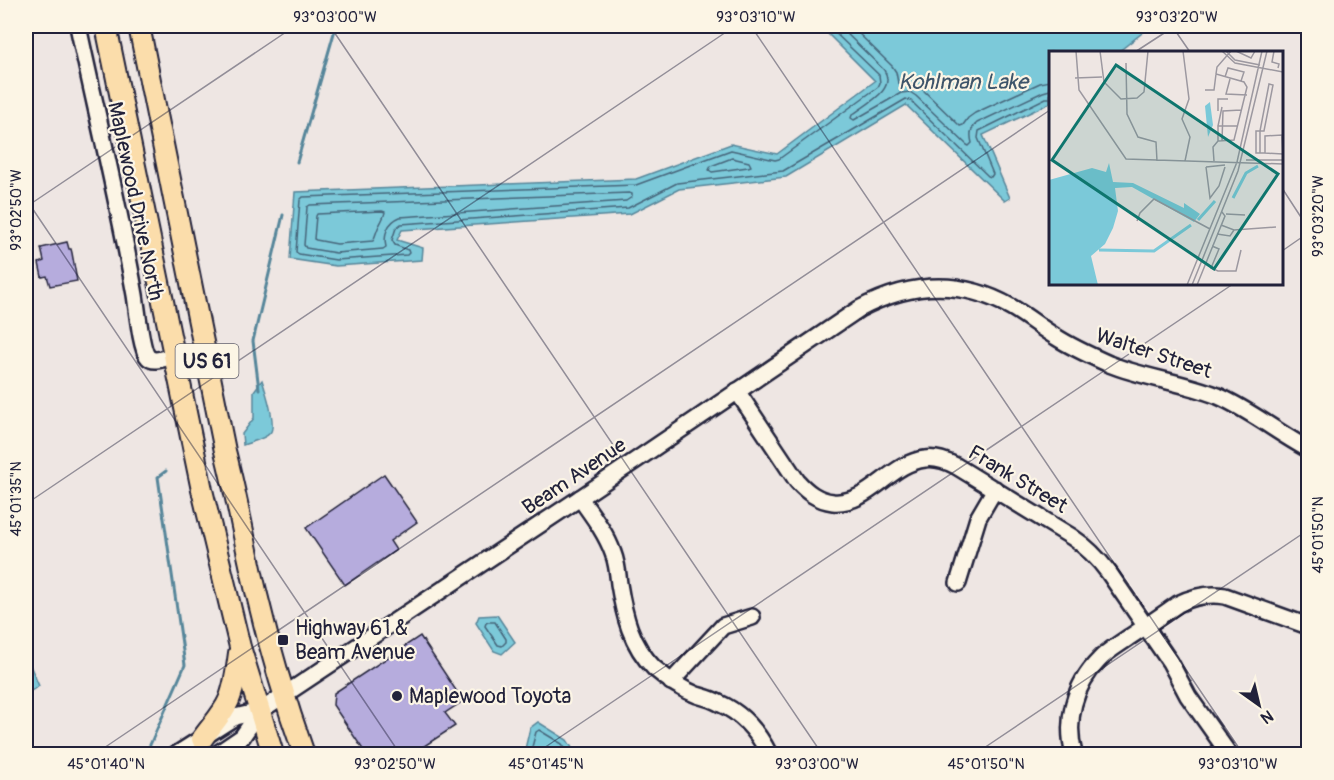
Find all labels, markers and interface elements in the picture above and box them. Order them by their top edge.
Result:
text: 93°03'00"W [293,8,377,27]
text: 93°03'10"W [716,8,796,27]
text: 93°03'20"W [1136,8,1218,27]
inset map [1049,51,1283,285]
water label: Kohlman Lake [898,68,1030,96]
street label: Maplewood Drive North [101,99,170,303]
text: 93°02'50"W [7,169,26,251]
text: 93°03'20"W [1309,175,1328,257]
street label: Walter Street [1092,322,1216,385]
road number: US 61 [176,344,238,378]
street label: Beam Avenue [517,431,632,521]
street label: Frank Street [963,439,1073,520]
text: 45°01'35"N [7,461,26,537]
text: 45°01'50"N [1309,496,1328,574]
place label: Highway 61 & Beam Avenue [295,615,415,666]
marker: Highway 61 & Beam Avenue [276,633,290,647]
north arrow [1229,675,1289,735]
place label: Maplewood Toyota [409,683,571,710]
marker: Maplewood Toyota [390,689,404,703]
text: N [1257,705,1277,728]
text: 45°01'40"N [67,755,145,774]
text: 93°02'50"W [354,755,436,774]
text: 45°01'45"N [508,755,584,774]
text: 93°03'00"W [775,755,859,774]
text: 45°01'50"N [947,755,1025,774]
text: 93°03'10"W [1198,755,1278,774]

